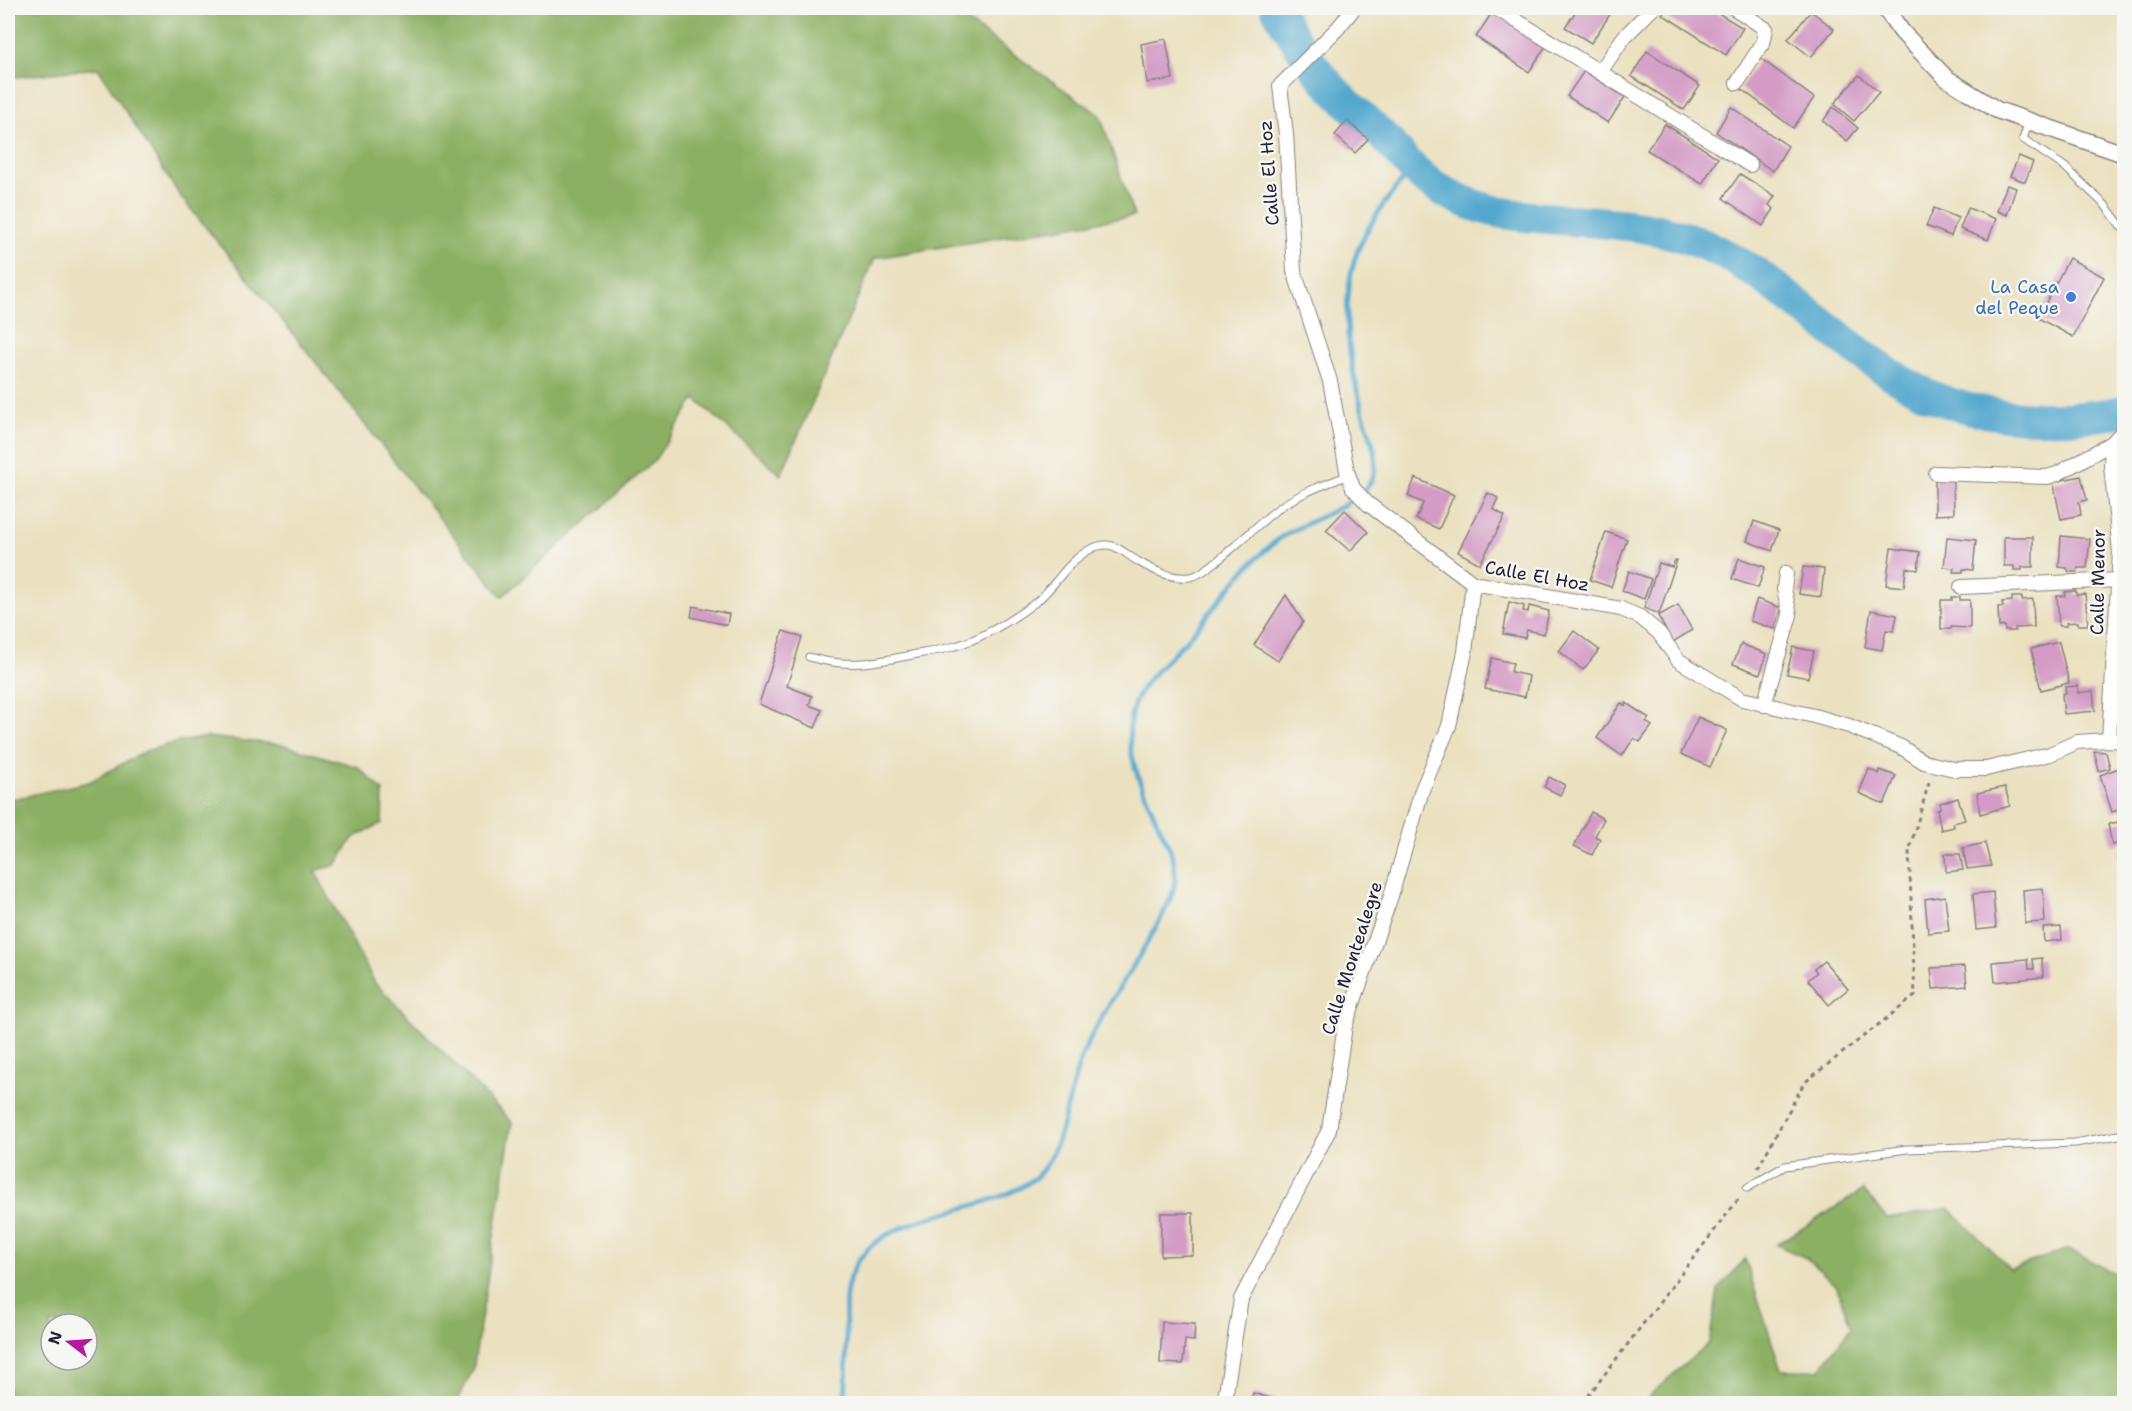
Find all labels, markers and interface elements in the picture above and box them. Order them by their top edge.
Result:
street label: Calle El Hoz [1253,119,1285,227]
place label: La Casa del Peque [1975,275,2059,320]
marker: La Casa del Peque [2064,290,2078,304]
street label: Calle Menor [2085,529,2111,635]
street label: Calle El Hoz [1483,555,1591,597]
street label: Calle Montealegre [1316,878,1388,1038]
north arrow [39,1312,99,1372]
text: N [43,1329,67,1347]

